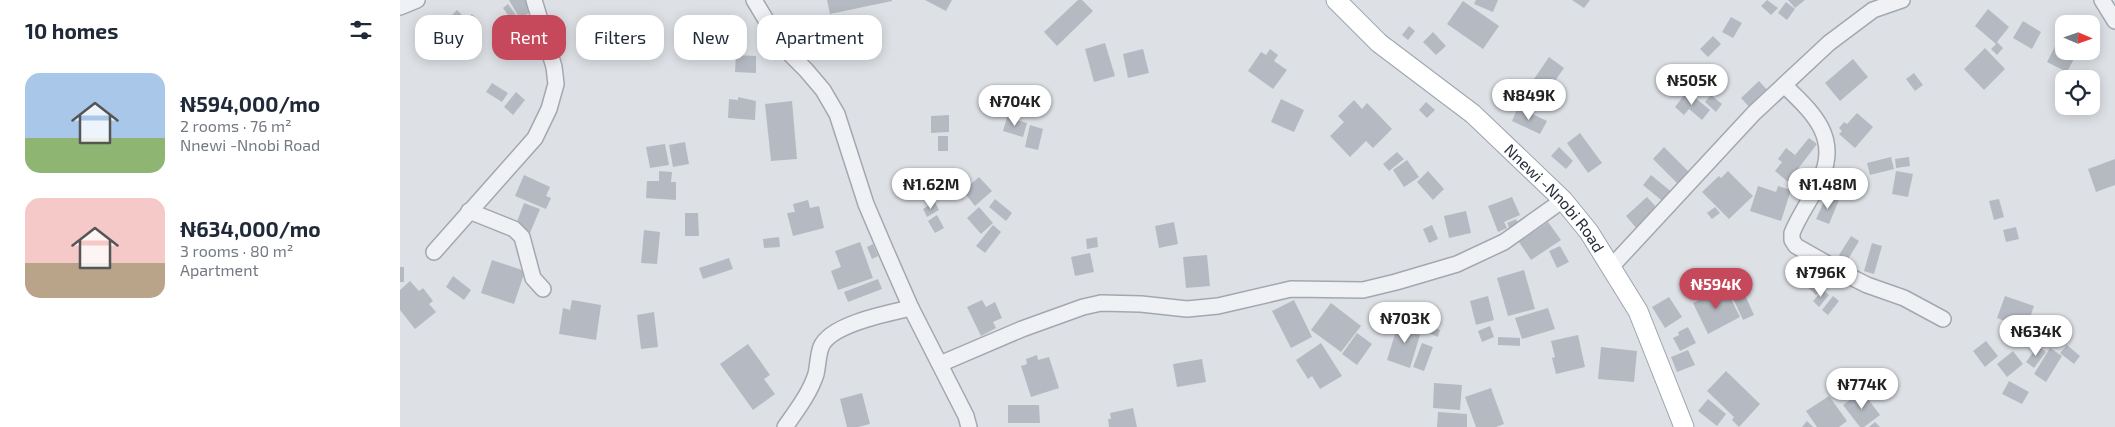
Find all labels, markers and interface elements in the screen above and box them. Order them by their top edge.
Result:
chip: Buy [415,15,482,60]
chip: Rent [492,15,566,60]
chip: Filters [576,15,664,60]
chip: New [674,15,747,60]
chip: Apartment [757,15,882,60]
north arrow [2055,15,2100,60]
map controls [2055,15,2100,115]
icon: filters [347,16,375,44]
text: 10 homes [25,18,118,43]
pin: ₦505K [1657,64,1727,106]
text: ₦505K [1667,70,1717,89]
button: locate [2055,70,2100,115]
pin: ₦849K [1494,78,1564,121]
pin: ₦704K [980,84,1050,127]
text: ₦849K [1503,85,1555,104]
text: ₦594,000/mo [180,91,320,116]
text: ₦704K [989,91,1041,110]
icon: home [65,93,125,153]
text: 2 rooms · 76 m² [180,116,292,135]
text: Nnewi -Nnobi Road [180,135,320,154]
street label: Nnewi -Nnobi Road [1501,139,1609,255]
pin: ₦1.62M [890,168,972,210]
pin: ₦1.48M [1787,168,1869,210]
text: ₦1.62M [903,174,959,193]
text: ₦1.48M [1799,174,1857,193]
text: ₦634,000/mo [180,216,321,241]
icon: home [65,218,125,278]
text: 3 rooms · 80 m² [180,241,293,260]
pin: ₦796K [1786,256,1856,298]
text: Apartment [180,260,259,279]
text: ₦796K [1796,262,1846,281]
pin: ₦594K [1681,268,1751,310]
text: ₦594K [1691,274,1741,293]
pin: ₦703K [1370,302,1440,344]
text: ₦703K [1380,308,1430,327]
pin: ₦634K [2001,314,2071,357]
text: ₦634K [2010,321,2062,340]
pin: ₦774K [1827,368,1897,410]
text: ₦774K [1837,374,1887,393]

